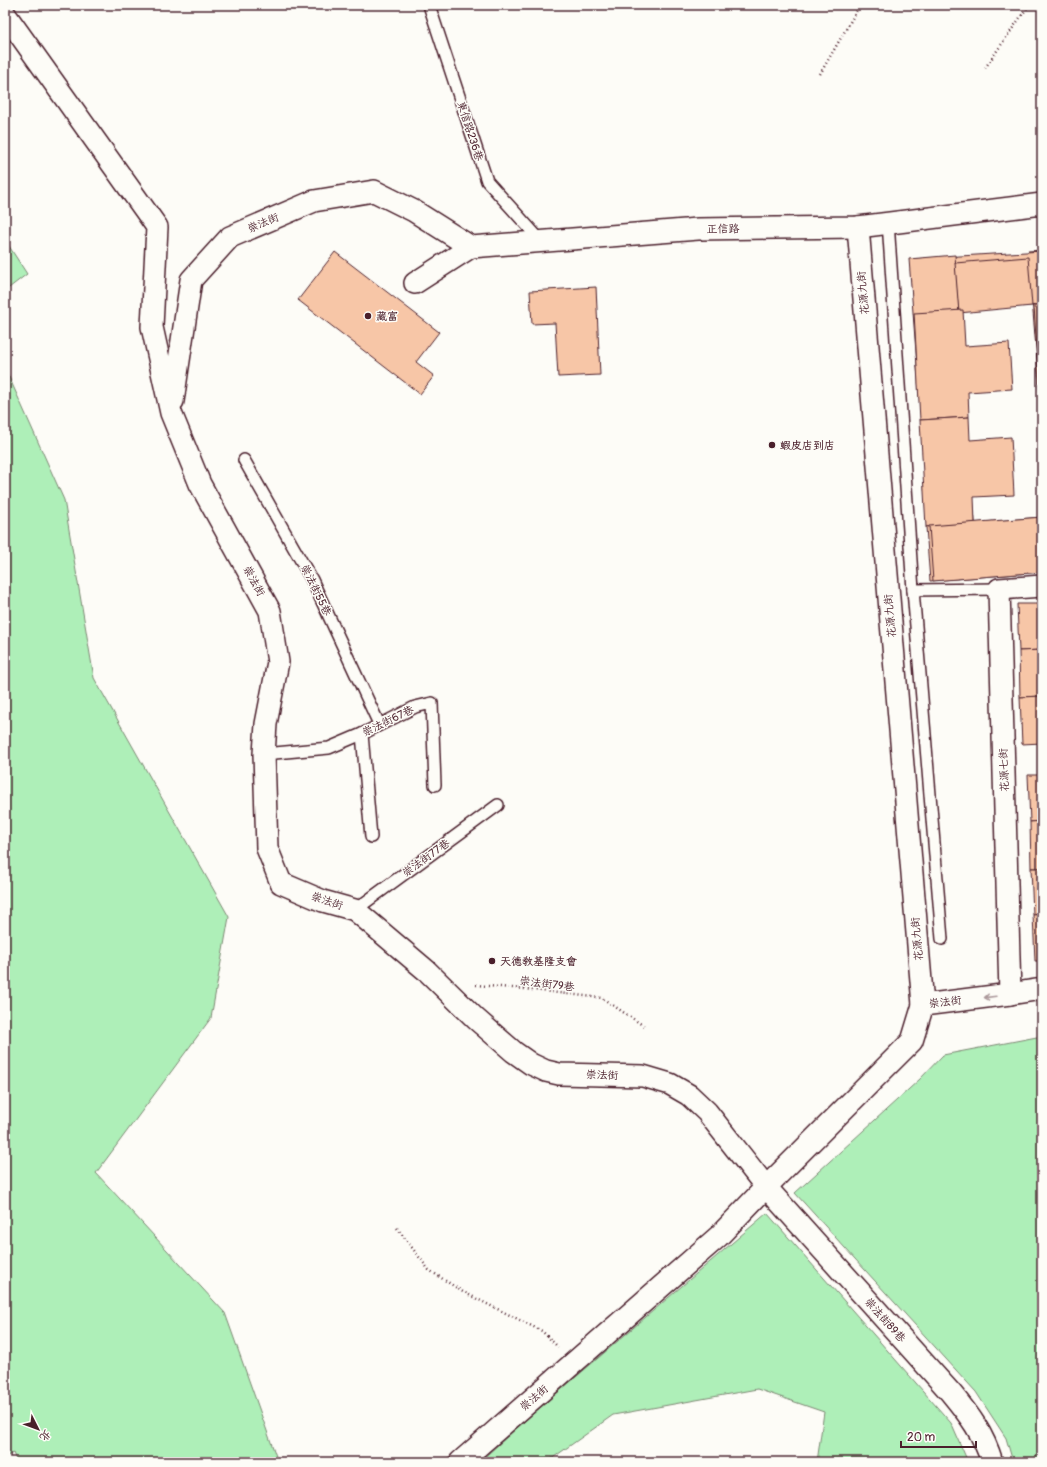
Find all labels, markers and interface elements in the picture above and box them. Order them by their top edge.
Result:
street label: 東信路236巷 [454,99,486,163]
street label: 崇法街 [245,210,282,235]
street label: 正信路 [706,222,740,236]
street label: 花源九街 [855,270,871,315]
place label: 藏富 [376,310,398,323]
marker: 藏富 [363,311,373,321]
place label: 蝦皮店到店 [780,439,835,452]
marker: 蝦皮店到店 [767,440,777,450]
street label: 崇法街55巷 [298,562,334,618]
street label: 崇法街 [240,563,268,599]
street label: 花源九街 [882,593,898,638]
street label: 崇法街67巷 [360,703,416,739]
street label: 花源七街 [997,747,1011,792]
street label: 崇法街77巷 [400,836,452,880]
street label: 崇法街 [309,889,346,913]
street label: 花源九街 [909,916,925,961]
place label: 天德教基隆支會 [500,955,577,968]
marker: 天德教基隆支會 [487,956,497,966]
street label: 崇法街79巷 [519,974,575,994]
street label: 崇法街 [928,993,963,1010]
one-way arrow [984,993,997,1001]
street label: 崇法街 [585,1068,620,1082]
street label: 崇法街89巷 [862,1295,908,1345]
street label: 崇法街 [517,1382,551,1414]
north arrow [18,1409,58,1449]
scale bar [901,1423,976,1449]
text: 北 [37,1427,54,1444]
text: 20 m [907,1430,936,1445]

